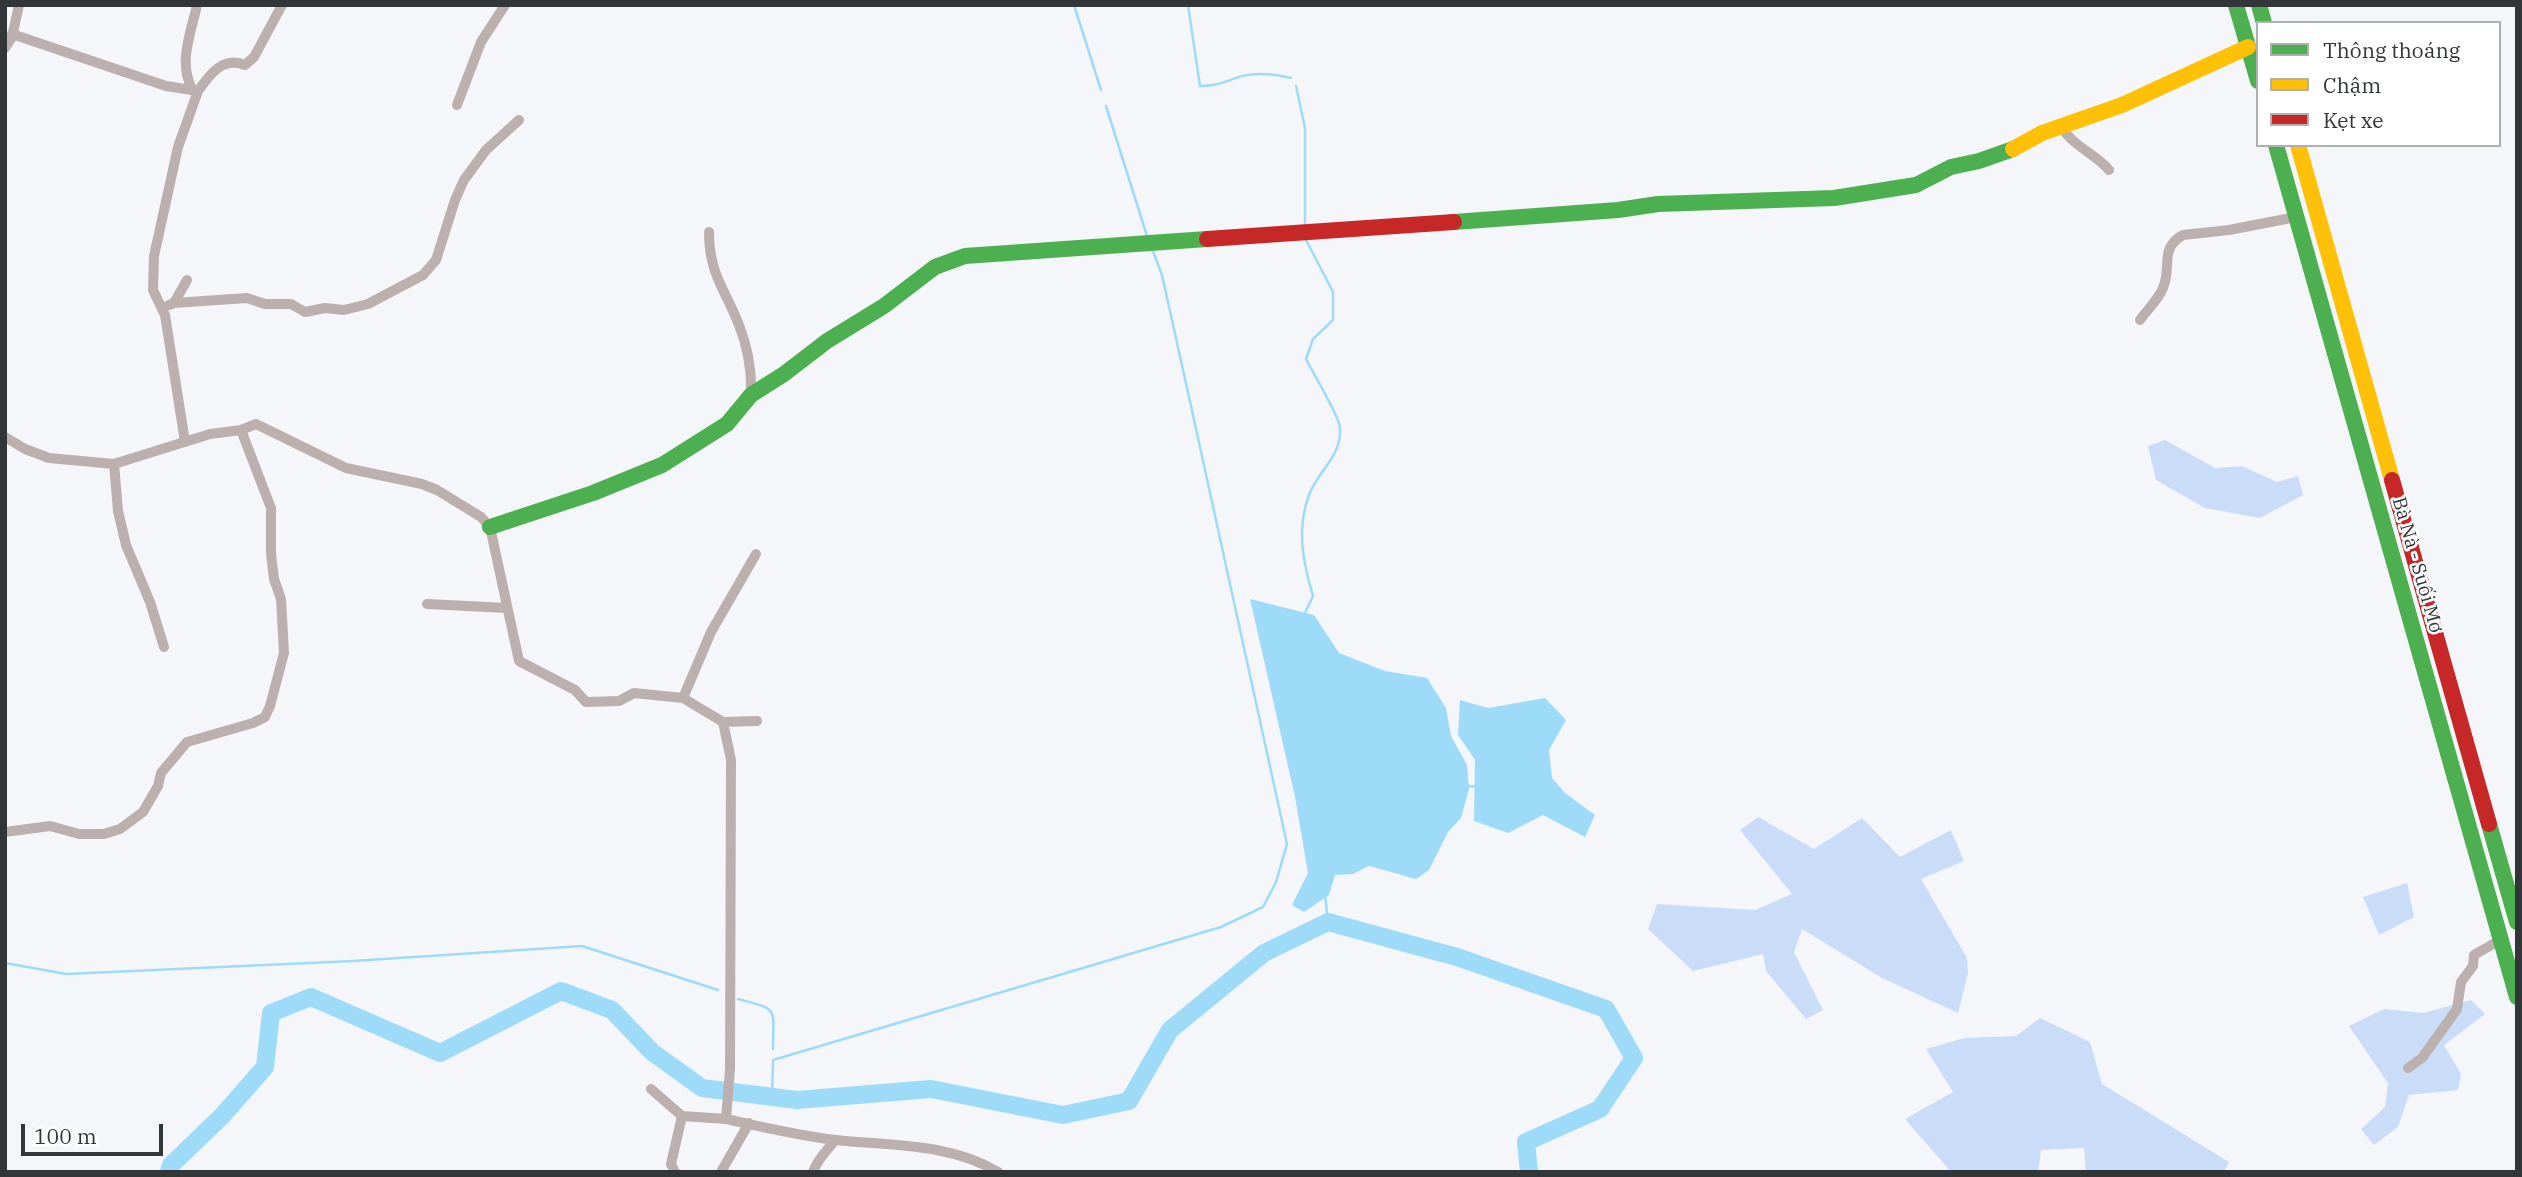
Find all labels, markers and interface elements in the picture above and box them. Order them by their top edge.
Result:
legend [2256,21,2501,147]
text: Thông thoáng [2323,36,2460,64]
text: Chậm [2323,71,2381,99]
text: Kẹt xe [2323,106,2384,134]
street label: Bà Nà - Suối Mơ [2387,494,2447,636]
scale bar [24,1110,166,1154]
text: 100 m [34,1122,97,1150]

